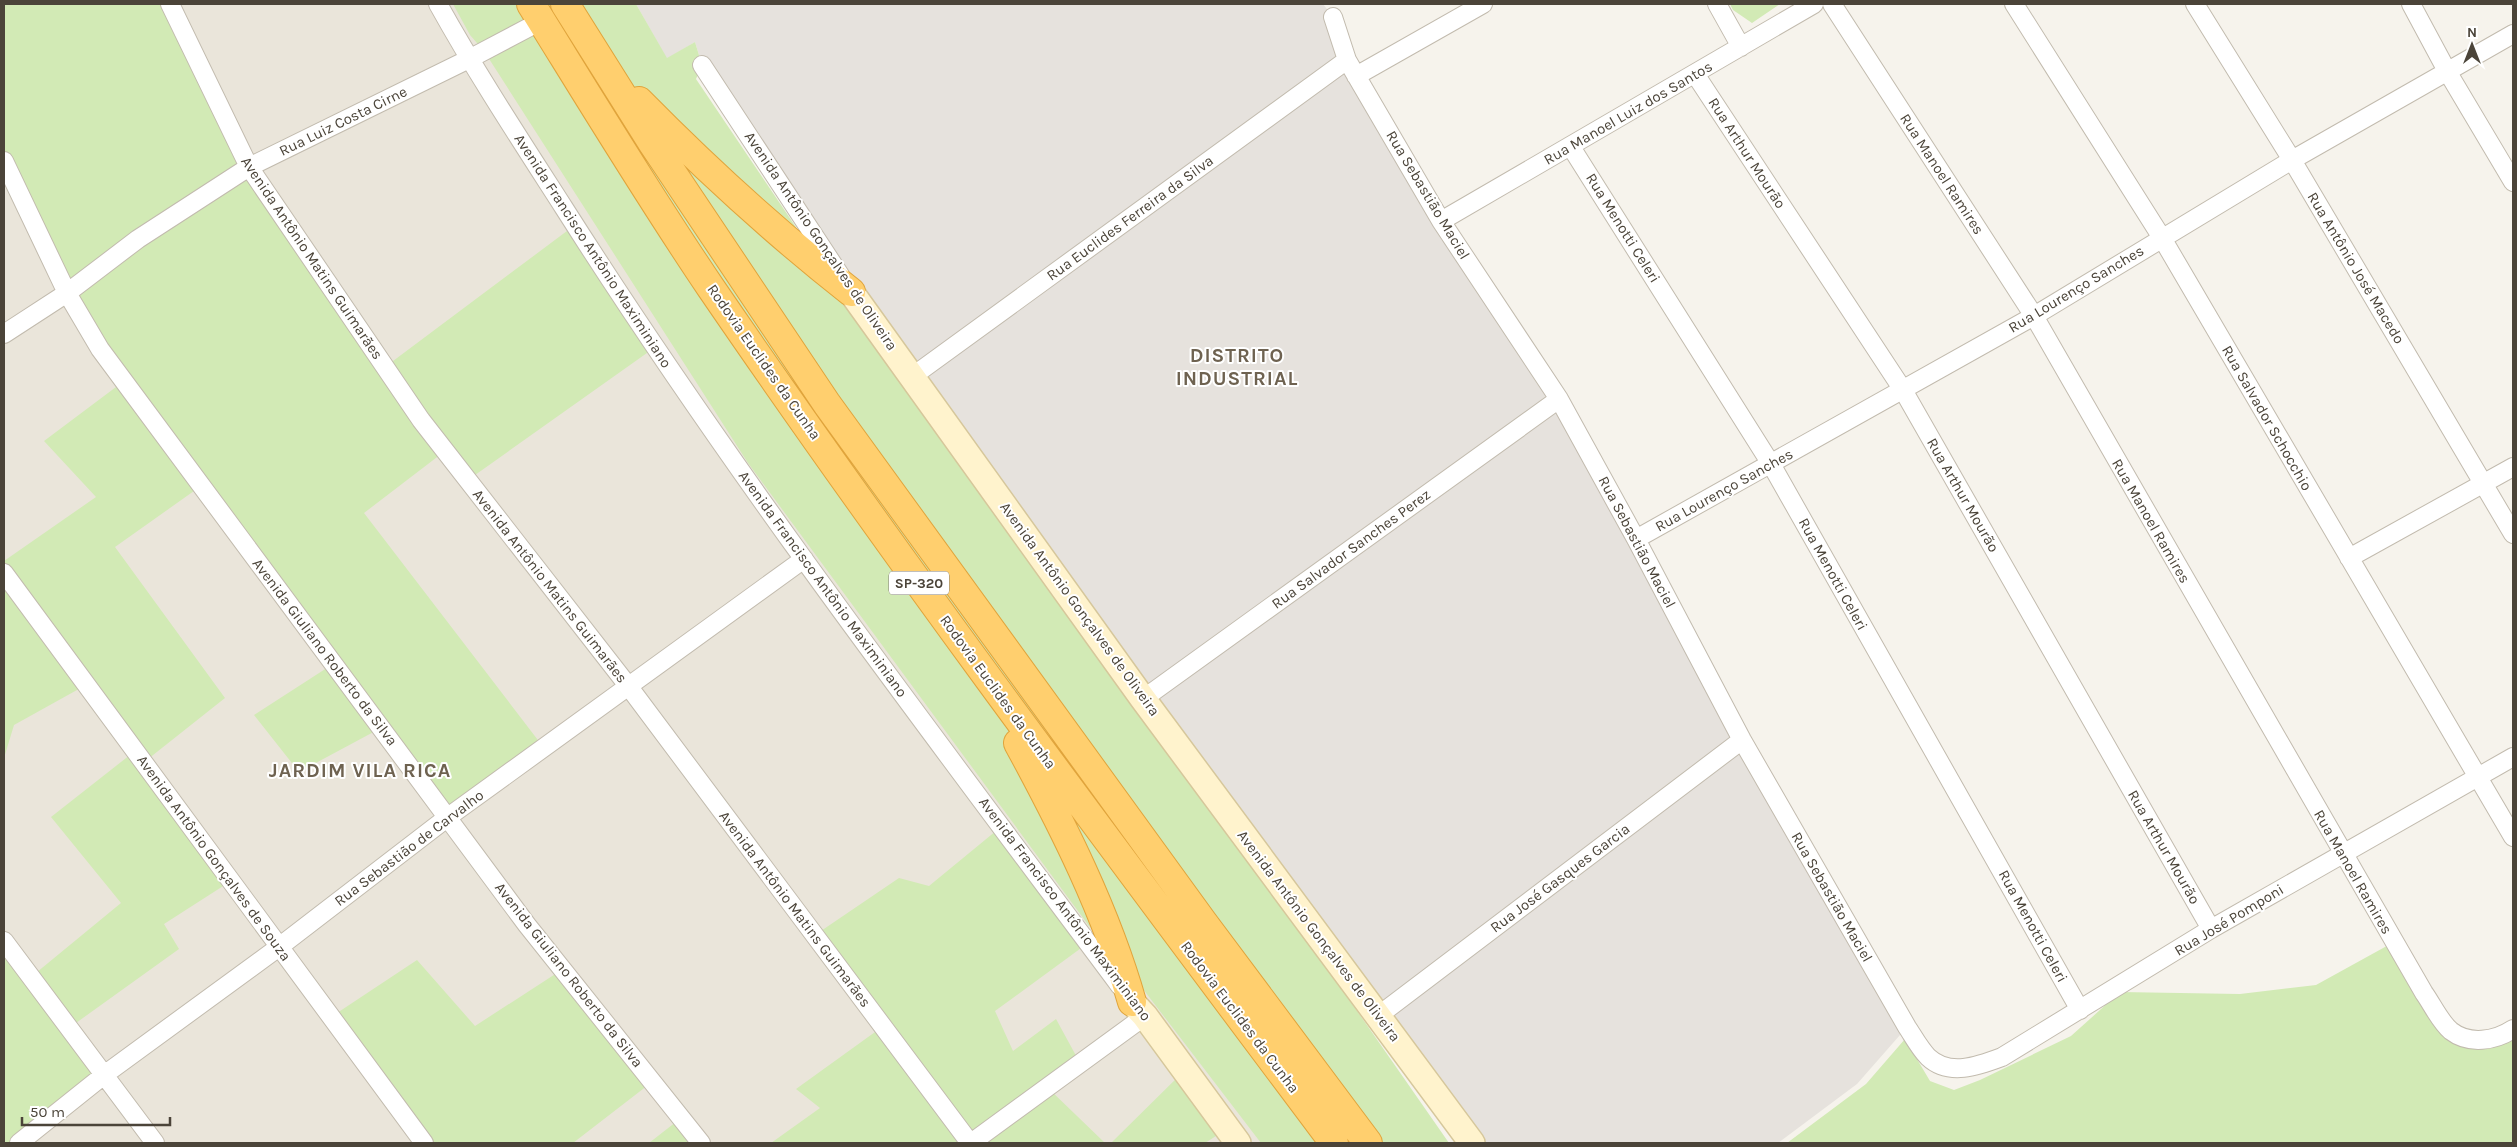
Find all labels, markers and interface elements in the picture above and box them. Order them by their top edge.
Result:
north arrow [2447,20,2497,70]
text: N [2467,24,2477,41]
street label: Rua Manoel Luiz dos Santos [1541,57,1715,169]
street label: Rua Luiz Costa Cirne [276,82,410,160]
street label: Rua Arthur Mourão [1704,94,1790,212]
street label: Rua Manoel Ramires [1896,110,1988,238]
street label: Rua Sebastião Maciel [1382,127,1474,263]
street label: Avenida Antônio Gonçalves de Oliveira [741,128,901,354]
street label: Avenida Francisco Antônio Maximiniano [510,131,676,371]
street label: Rua Euclides Ferreira da Silva [1043,151,1217,285]
street label: Avenida Antônio Matins Guimarães [237,153,387,363]
street label: Rua Menotti Celeri [1582,170,1664,286]
street label: Rua Antônio José Macedo [2304,189,2408,347]
street label: Rua Lourenço Sanches [2005,241,2147,337]
street label: Rodovia Euclides da Cunha [703,281,825,443]
street label: Rua Salvador Schocchio [2218,342,2316,494]
district label: DISTRITO INDUSTRIAL [1176,344,1298,390]
street label: Rua Arthur Mourão [1923,435,2003,555]
street label: Rua Lourenço Sanches [1652,445,1796,535]
street label: Rua Manoel Ramires [2108,456,2194,586]
street label: Avenida Francisco Antônio Maximiniano [735,467,911,701]
street label: Rua Sebastião Maciel [1595,473,1679,611]
street label: Rua Salvador Sanches Perez [1268,485,1434,613]
street label: Avenida Antônio Matins Guimarães [469,486,631,686]
street label: Avenida Antônio Gonçalves de Oliveira [996,498,1164,720]
street label: Rua Menotti Celeri [1795,515,1871,633]
street label: Avenida Giuliano Roberto da Silva [249,555,401,749]
road number: SP-320 [889,572,949,594]
street label: Rodovia Euclides da Cunha [936,612,1060,772]
street label: Avenida Antônio Gonçalves de Souza [133,751,295,965]
district label: JARDIM VILA RICA [269,759,451,782]
street label: Rua Sebastião de Carvalho [331,786,487,910]
street label: Rua Arthur Mourão [2124,787,2204,907]
street label: Avenida Francisco Antônio Maximiniano [975,794,1155,1024]
street label: Avenida Antônio Matins Guimarães [715,807,875,1011]
street label: Rua Manoel Ramires [2310,807,2396,937]
street label: Rua José Gasques Garcia [1487,820,1633,936]
street label: Avenida Antônio Gonçalves de Oliveira [1234,827,1404,1045]
street label: Rua Sebastião Maciel [1787,829,1877,965]
street label: Rua Menotti Celeri [1995,867,2071,985]
street label: Avenida Giuliano Roberto da Silva [491,879,647,1071]
street label: Rua José Pomponi [2171,880,2287,960]
street label: Rodovia Euclides da Cunha [1177,937,1303,1097]
scale bar [22,1094,170,1126]
text: 50 m [30,1103,65,1121]

